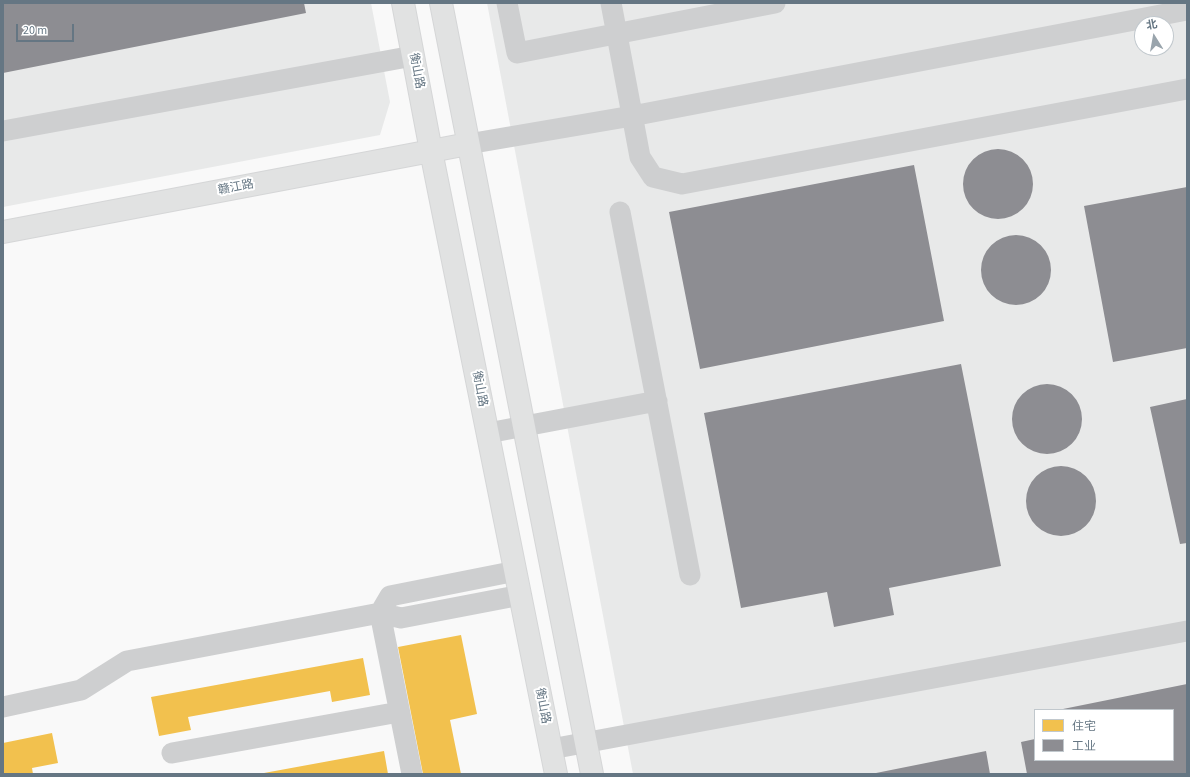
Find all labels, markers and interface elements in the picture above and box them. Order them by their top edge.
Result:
scale bar [18,16,76,42]
north arrow [1134,16,1174,56]
text: 北 [1145,16,1159,33]
text: 20 m [23,22,47,39]
street label: 衡山路 [405,52,427,90]
street label: 赣江路 [217,177,255,199]
street label: 衡山路 [468,370,490,408]
street label: 衡山路 [531,687,553,725]
legend [1034,709,1174,761]
text: 住宅 [1072,718,1096,735]
text: 工业 [1072,738,1096,755]

